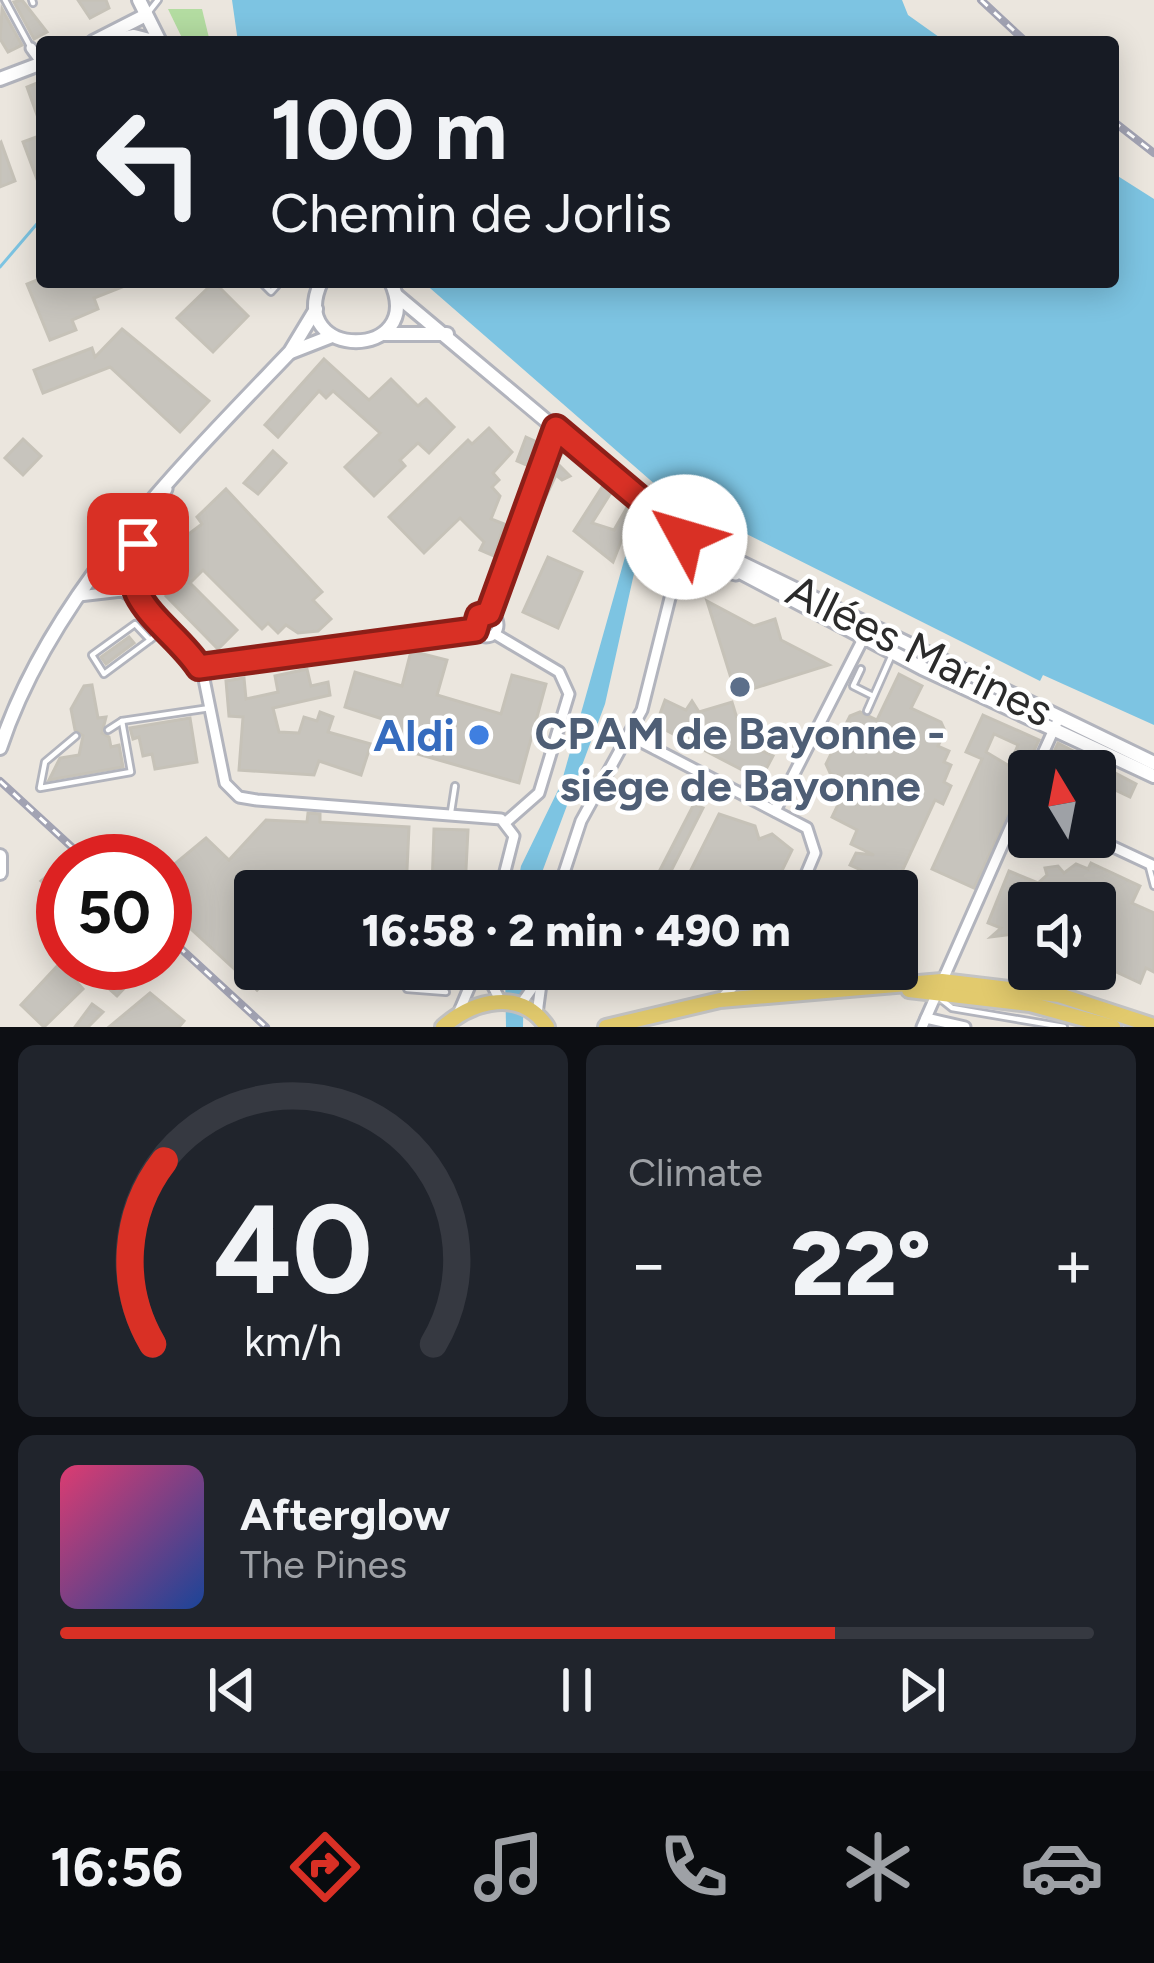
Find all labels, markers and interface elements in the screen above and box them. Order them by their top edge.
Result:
text: 100 m [270,79,508,180]
icon: left [72,84,228,240]
text: Chemin de Jorlis [270,181,672,246]
position arrow [622,474,748,600]
pin [87,493,189,595]
icon: arrive [105,511,171,577]
street label: Allées Marines [778,562,1062,738]
marker: CPAM de Bayonne - siége de Bayonne [727,674,753,700]
place label: CPAM de Bayonne - siége de Bayonne [535,706,945,812]
place label: Aldi [373,708,455,762]
marker: Aldi [466,722,492,748]
north arrow [1008,750,1116,858]
map controls [1008,750,1116,990]
speed limit sign: 50 [36,834,192,990]
button: sound [1008,882,1116,990]
text: 16:58 · 2 min · 490 m [361,903,791,957]
text: Climate [628,1149,763,1196]
text: 40 [213,1174,373,1324]
text: 22° [791,1209,931,1318]
text: − [628,1224,669,1304]
text: + [1053,1224,1094,1304]
text: km/h [244,1315,342,1367]
text: Afterglow [240,1487,450,1541]
text: The Pines [240,1541,407,1588]
icon: previous [199,1657,265,1723]
icon: pause [544,1657,610,1723]
icon: next [889,1657,955,1723]
icon: directions [283,1825,367,1909]
icon: music [467,1825,551,1909]
icon: phone [652,1825,736,1909]
icon: climate [836,1825,920,1909]
icon: car [1020,1825,1104,1909]
text: 16:56 [50,1835,183,1900]

